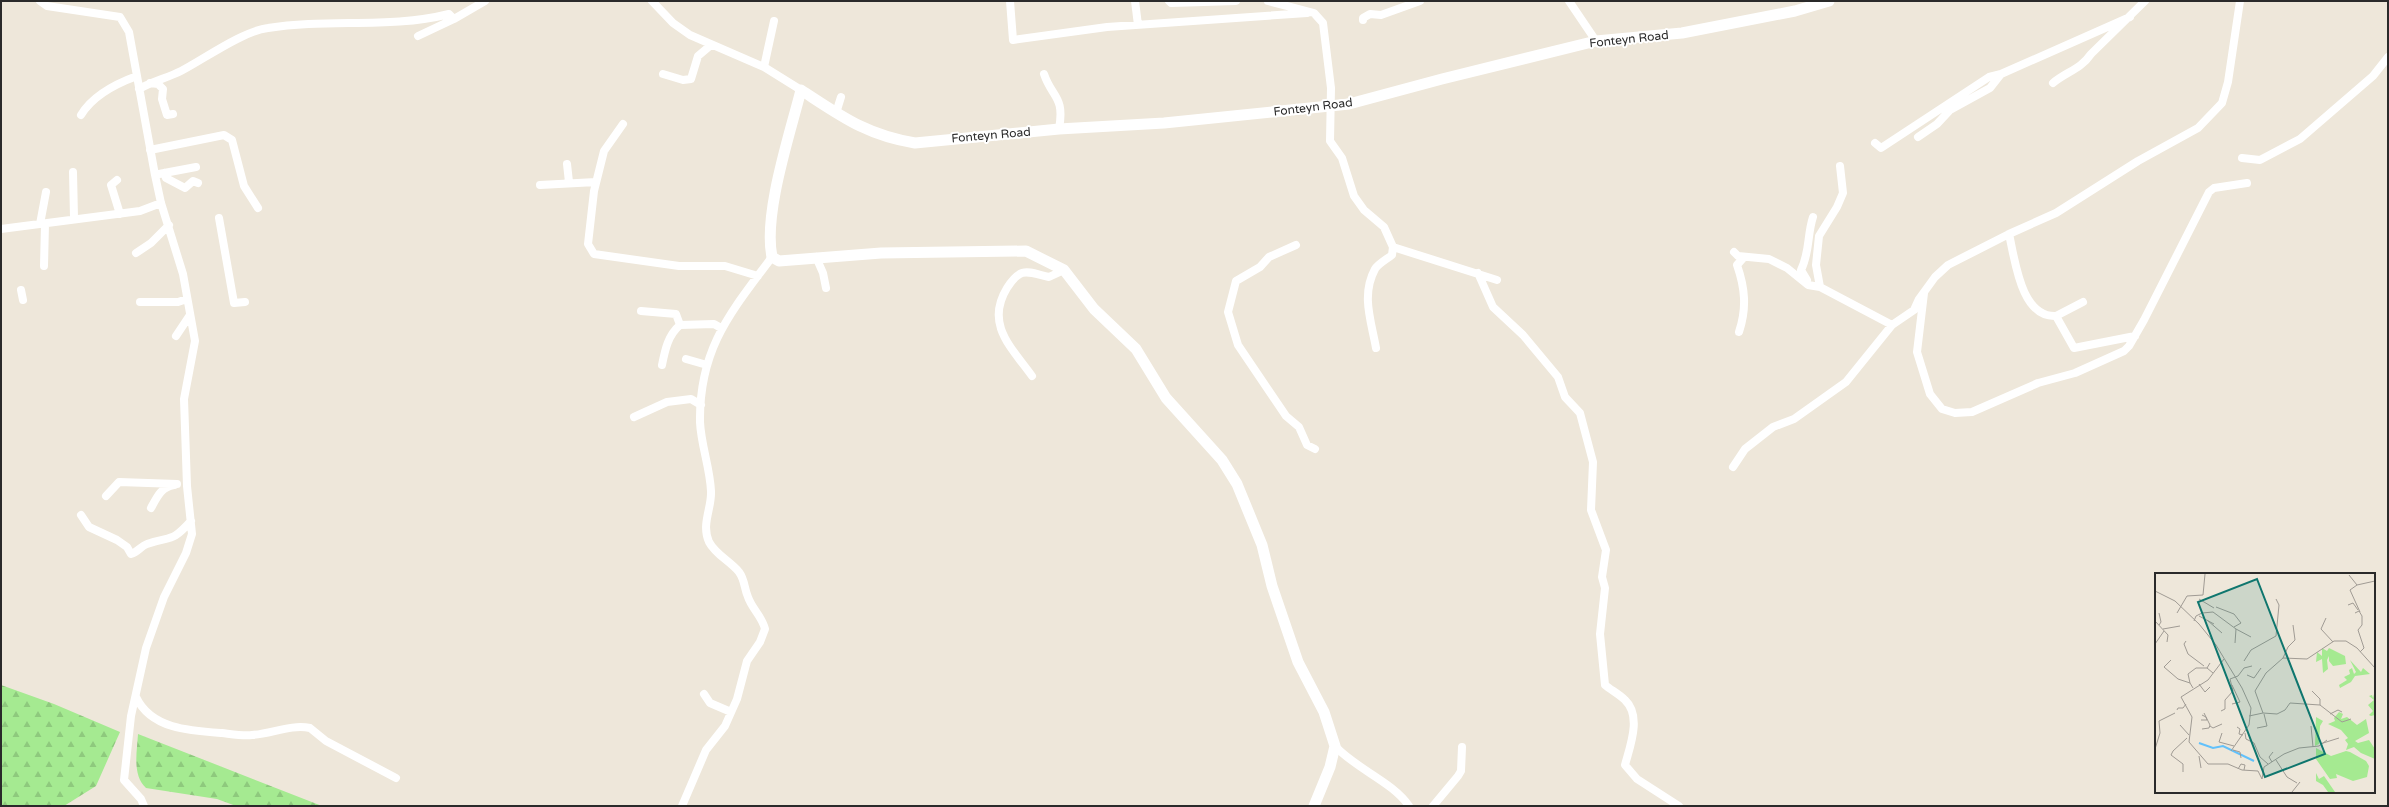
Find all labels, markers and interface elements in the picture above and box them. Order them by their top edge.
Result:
street label: Fonteyn Road [1589,28,1669,50]
street label: Fonteyn Road [1273,95,1353,119]
street label: Fonteyn Road [951,125,1031,145]
inset map [2155,573,2375,793]

